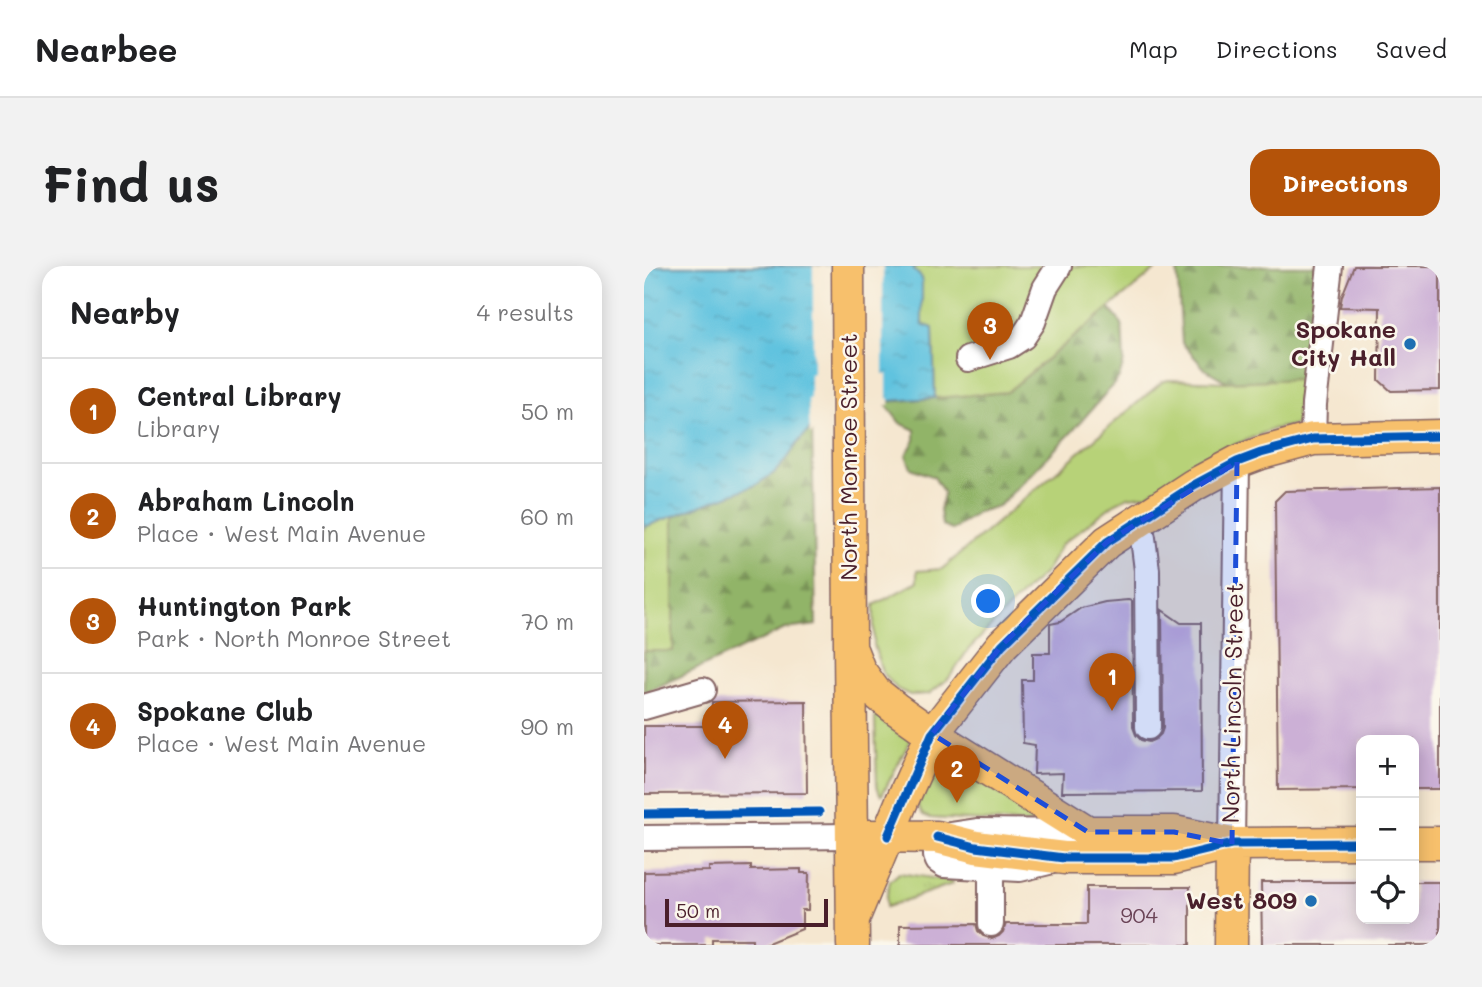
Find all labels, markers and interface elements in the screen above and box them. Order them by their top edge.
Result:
text: Nearbee [35,27,178,70]
text: Map [1129,33,1178,64]
text: Directions [1216,33,1338,64]
text: Saved [1376,33,1447,64]
button: Directions [1250,149,1440,216]
text: Find us [42,151,220,214]
text: Nearby [70,292,180,332]
text: 4 results [477,297,574,327]
pin: 3 [967,302,1013,360]
place label: Spokane City Hall [1291,313,1396,372]
street label: North Monroe Street [832,333,863,581]
marker: Spokane City Hall [1402,336,1418,352]
text: Central Library [137,379,342,413]
text: 1 [88,396,98,426]
text: 50 m [521,396,574,426]
text: Library [137,413,220,443]
text: Abraham Lincoln [137,484,354,518]
text: 2 [87,501,99,531]
text: 60 m [520,501,574,531]
text: Place · West Main Avenue [137,518,426,548]
street label: North Lincoln Street [1214,582,1249,824]
your location [971,584,1005,618]
text: Huntington Park [137,589,351,623]
text: 3 [86,606,100,636]
text: 70 m [521,606,574,636]
text: Park · North Monroe Street [137,623,451,653]
pin: 1 [1089,653,1135,711]
text: Spokane Club [137,694,313,728]
pin: 4 [702,701,748,759]
text: 4 [86,711,100,741]
text: 90 m [521,711,574,741]
text: Place · West Main Avenue [137,728,426,758]
map controls [1356,735,1419,924]
button: + [1356,735,1419,798]
pin: 2 [934,745,980,803]
button: − [1356,798,1419,861]
button: locate [1356,861,1419,924]
place label: West 809 [1186,884,1297,915]
marker: West 809 [1303,893,1319,909]
scale bar [665,896,828,928]
text: 50 m [676,898,720,923]
house number: 904 [1120,901,1159,928]

